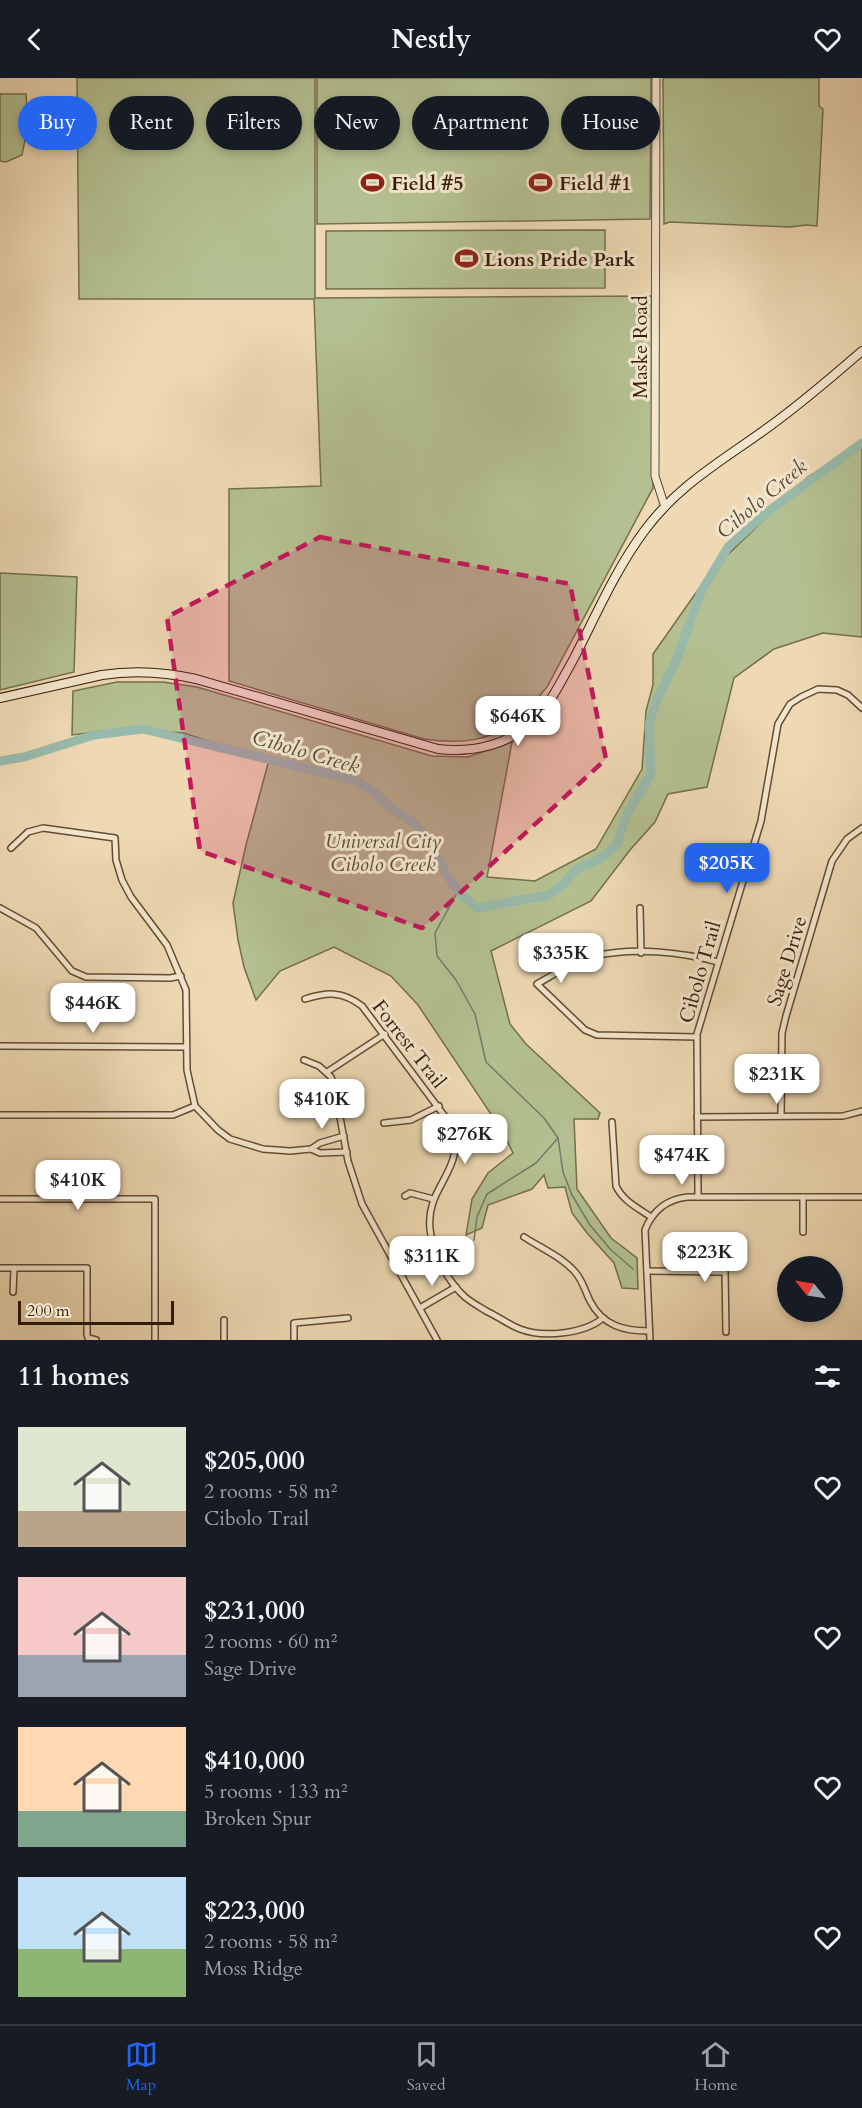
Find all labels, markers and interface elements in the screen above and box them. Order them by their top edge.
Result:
text: Nestly [391,21,471,58]
icon: back [18,23,51,56]
icon: heart [811,23,844,56]
chip: Buy [18,96,97,150]
chip: Rent [109,96,194,150]
chip: Filters [206,96,302,150]
chip: New [314,96,400,150]
chip: Apartment [412,96,549,150]
chip: House [561,96,660,150]
sports icon: Field #5 [360,170,386,196]
place label: Field #5 [391,170,464,197]
sports icon: Field #1 [528,170,554,196]
place label: Field #1 [559,170,632,197]
sports icon: Lions Pride Park [453,246,479,272]
place label: Lions Pride Park [484,246,636,273]
street label: Maske Road [627,295,654,399]
water label: Cibolo Creek [710,452,814,546]
pin: $646K [476,696,560,747]
text: $646K [489,702,547,729]
water label: Cibolo Creek [249,723,364,781]
park label: Universal City Cibolo Creek [325,828,442,878]
pin: $205K [685,843,769,894]
text: $205K [698,849,756,876]
street label: Sage Drive [761,913,813,1009]
street label: Cibolo Trail [673,918,727,1026]
pin: $335K [519,933,603,984]
text: $335K [532,939,590,966]
pin: $446K [51,983,135,1034]
text: $446K [64,989,122,1016]
street label: Forrest Trail [366,994,452,1094]
pin: $231K [735,1054,819,1105]
text: $231K [748,1060,806,1087]
pin: $410K [280,1079,364,1130]
text: $410K [293,1085,351,1112]
pin: $276K [423,1114,507,1165]
text: $276K [436,1120,494,1147]
pin: $474K [640,1135,724,1186]
text: $474K [653,1141,711,1168]
pin: $410K [36,1160,120,1211]
text: $410K [49,1166,107,1193]
pin: $223K [663,1232,747,1283]
pin: $311K [390,1236,474,1287]
text: $223K [676,1238,734,1265]
text: $311K [403,1242,461,1269]
north arrow [777,1256,843,1322]
map controls [777,1256,843,1322]
scale bar [18,1298,174,1326]
text: 200 m [27,1300,69,1322]
text: 11 homes [18,1359,129,1394]
icon: filters [811,1360,844,1393]
text: $205,000 [204,1443,305,1478]
icon: home [66,1451,138,1523]
icon: heart [811,1471,844,1504]
text: 2 rooms · 58 m² [204,1478,337,1505]
text: Cibolo Trail [204,1505,309,1532]
text: $231,000 [204,1593,305,1628]
icon: home [66,1601,138,1673]
icon: heart [811,1621,844,1654]
text: 2 rooms · 60 m² [204,1628,337,1655]
text: Sage Drive [204,1655,297,1682]
text: $410,000 [204,1743,305,1778]
icon: home [66,1751,138,1823]
icon: heart [811,1771,844,1804]
text: 5 rooms · 133 m² [204,1778,348,1805]
text: Broken Spur [204,1805,311,1832]
text: $223,000 [204,1893,305,1928]
icon: home [66,1901,138,1973]
icon: heart [811,1921,844,1954]
text: 2 rooms · 58 m² [204,1928,337,1955]
text: Moss Ridge [204,1955,303,1982]
tab: Map [125,2038,158,2096]
tab: Saved [407,2038,445,2096]
tab: Home [695,2038,737,2096]

